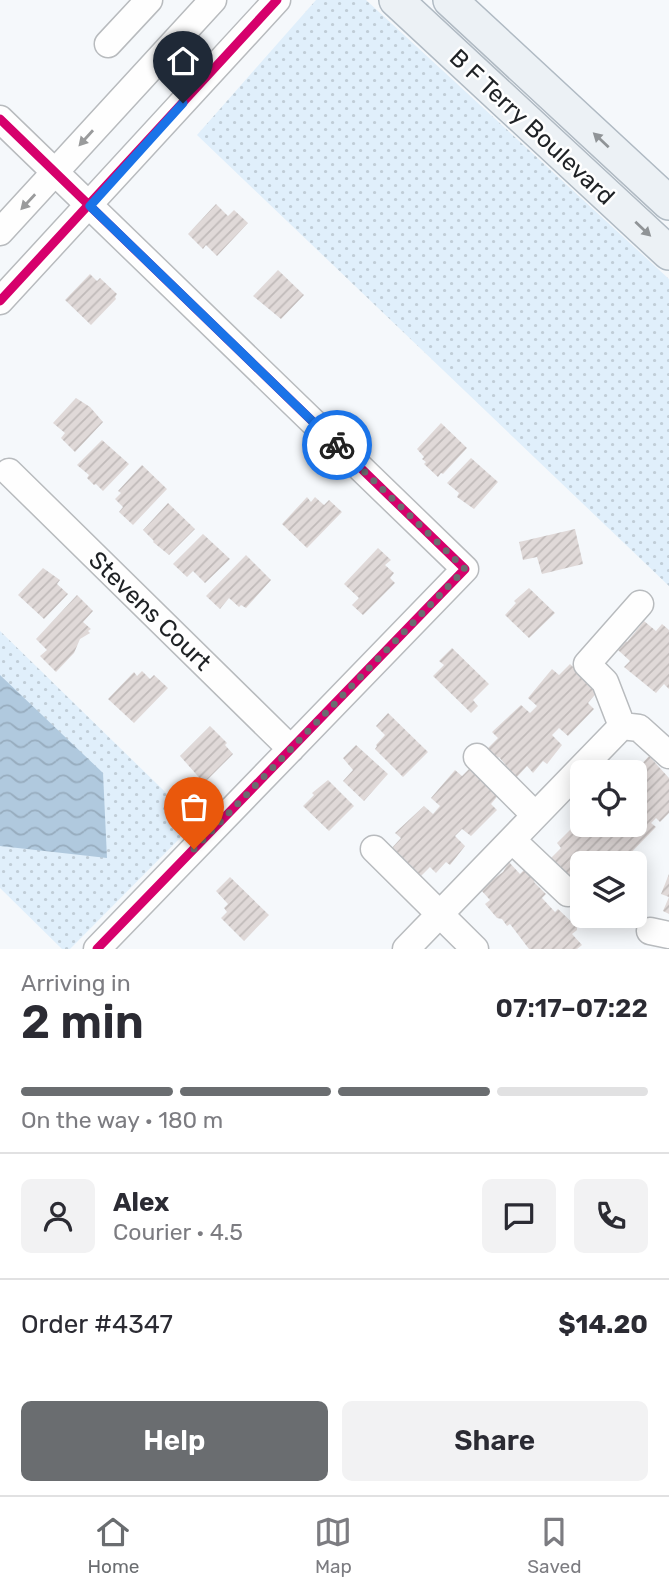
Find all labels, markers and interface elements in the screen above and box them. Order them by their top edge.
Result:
pin [153,31,213,103]
icon: home [164,42,202,80]
street label: B F Terry Boulevard [444,43,620,211]
one-way arrow [78,129,94,147]
one-way arrow [593,132,610,148]
one-way arrow [20,193,36,210]
one-way arrow [634,221,651,237]
courier [302,410,372,480]
icon: bike [318,426,356,464]
street label: Stevens Court [83,546,217,676]
map controls [570,760,647,928]
button: locate [570,760,647,837]
pin [164,777,224,849]
icon: bag [175,788,213,826]
button: layers [570,851,647,928]
text: Arriving in [21,969,131,997]
text: 07:17–07:22 [496,993,648,1024]
text: 2 min [21,995,144,1050]
text: On the way · 180 m [21,1106,223,1134]
button: person [21,1179,95,1253]
button: chat [482,1179,556,1253]
button: phone [574,1179,648,1253]
text: Alex [113,1187,169,1218]
text: Courier · 4.5 [113,1218,243,1246]
text: Order #4347 [21,1309,173,1340]
text: $14.20 [558,1309,648,1340]
button: Help [21,1401,328,1481]
button: Share [342,1401,648,1481]
tab: Home [87,1513,139,1578]
tab: Map [314,1513,352,1578]
tab: Saved [527,1513,582,1578]

